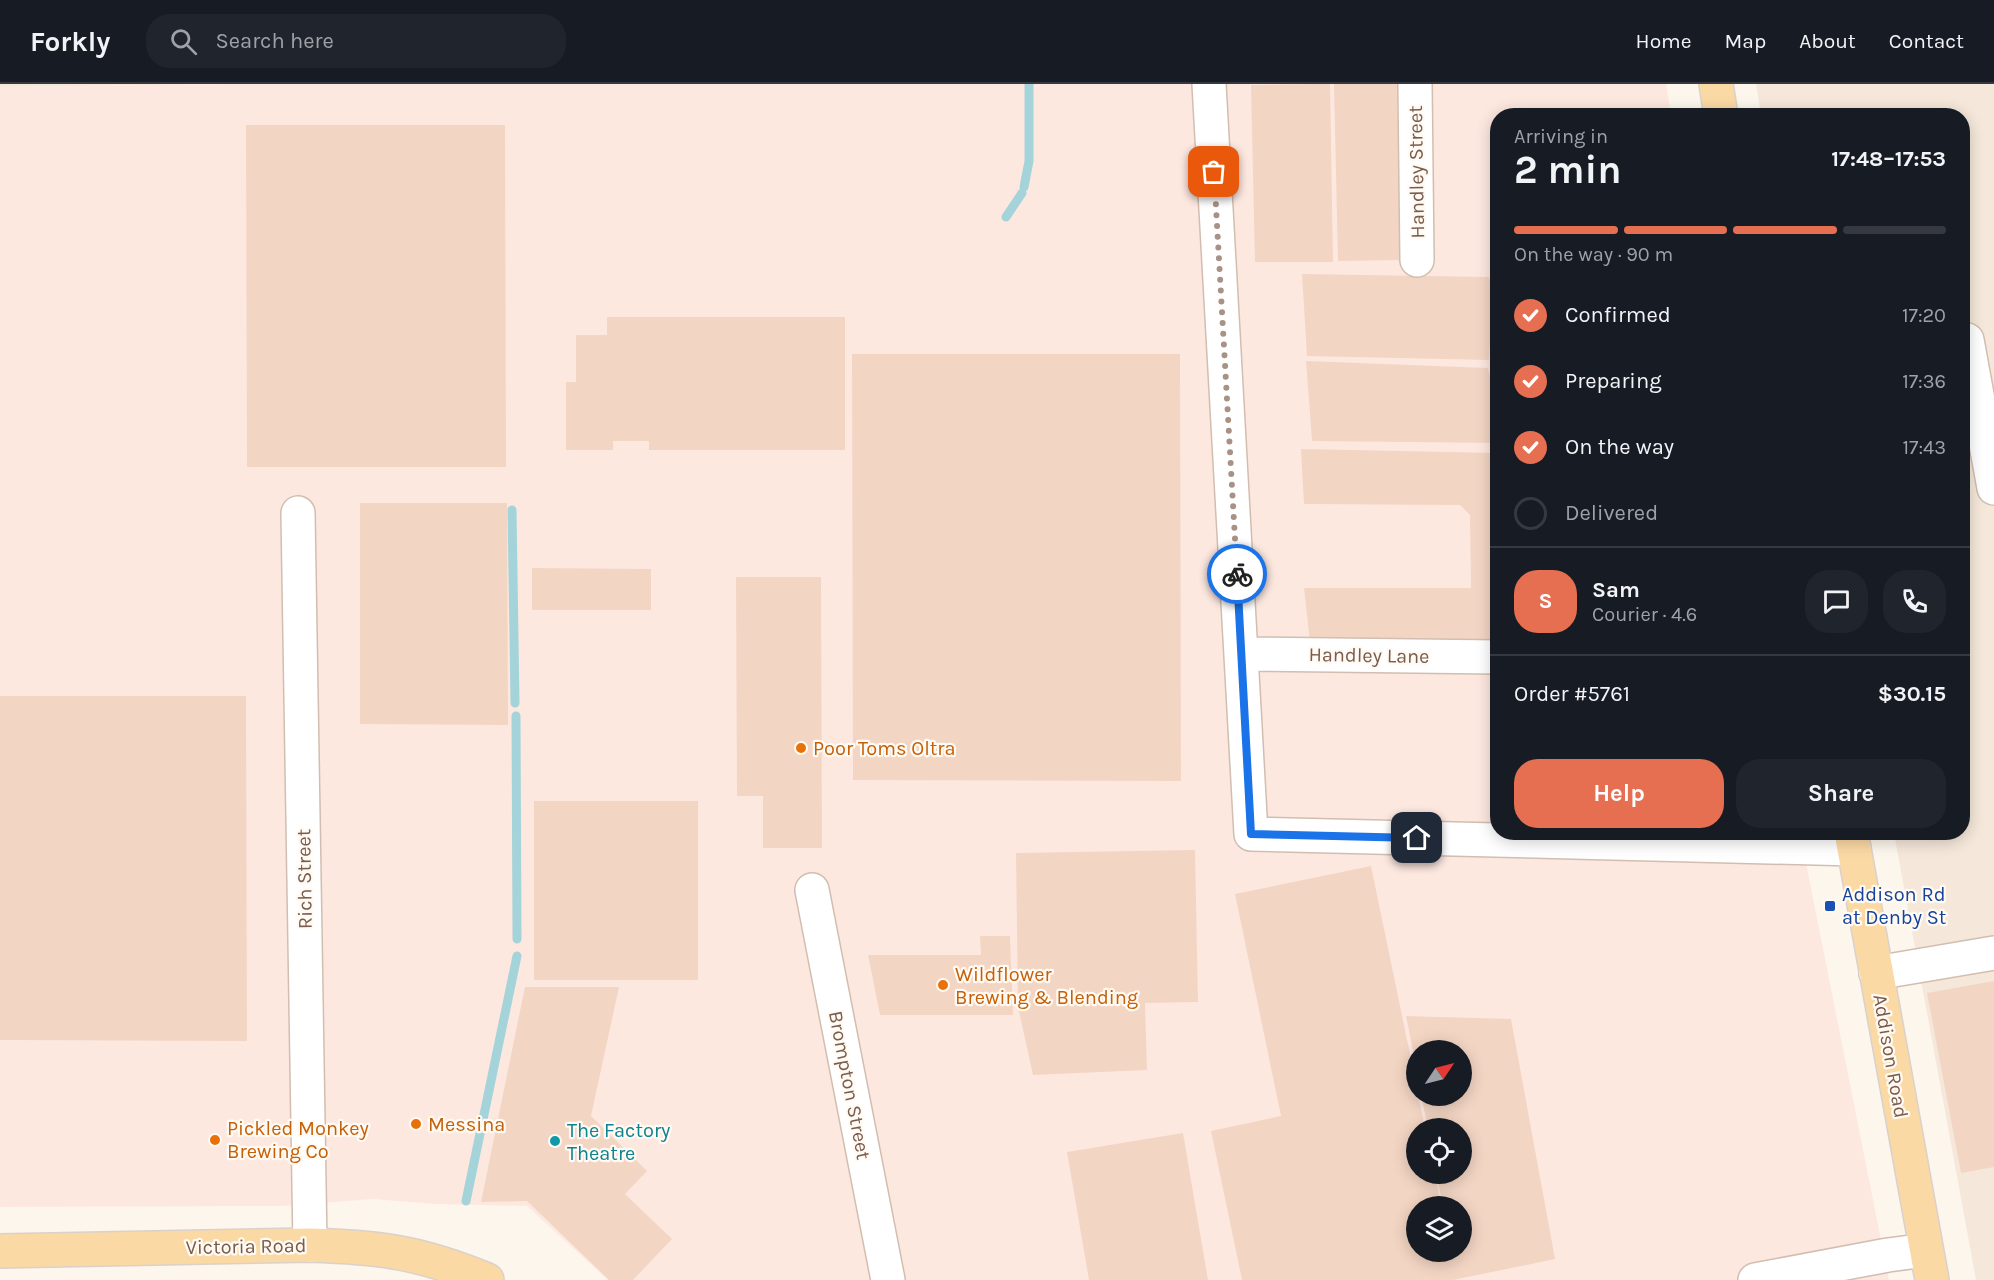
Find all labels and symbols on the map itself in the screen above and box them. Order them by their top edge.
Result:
street label: Handley Street [1404,105,1429,239]
pin [1188,146,1239,197]
courier [1207,544,1267,604]
street label: Handley Lane [1308,643,1430,668]
place label: Poor Toms Oltra [813,737,956,760]
marker: Poor Toms Oltra [794,741,808,755]
pin [1391,812,1442,863]
street label: Rich Street [292,828,317,929]
place label: Addison Rd at Denby St [1842,883,1947,929]
marker: Addison Rd at Denby St [1823,899,1837,913]
place label: Wildflower Brewing & Blending [955,963,1138,1009]
marker: Wildflower Brewing & Blending [936,978,950,992]
street label: Addison Road [1868,992,1913,1120]
street label: Brompton Street [824,1009,875,1162]
north arrow [1406,1040,1472,1106]
place label: Messina [428,1113,505,1136]
place label: Pickled Monkey Brewing Co [227,1117,369,1163]
marker: Messina [409,1117,423,1131]
place label: The Factory Theatre [567,1119,670,1165]
marker: Pickled Monkey Brewing Co [208,1133,222,1147]
marker: The Factory Theatre [548,1134,562,1148]
street label: Victoria Road [185,1234,307,1259]

